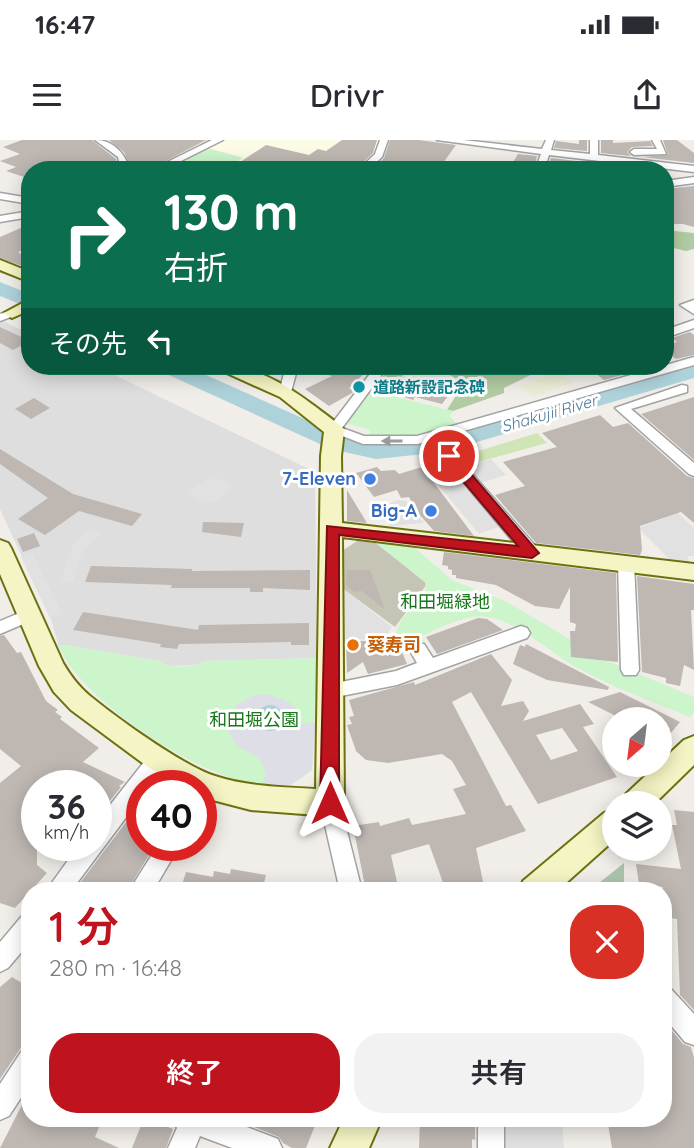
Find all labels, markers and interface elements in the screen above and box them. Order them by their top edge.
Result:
text: 16:47 [35,8,95,41]
text: Drivr [310,75,384,115]
icon: menu [28,76,66,114]
icon: share [628,76,666,114]
text: 130 m [164,181,298,242]
icon: right [49,189,140,280]
text: 右折 [164,247,228,287]
icon: left [141,322,179,360]
text: その先 [49,327,127,360]
place label: 道路新設記念碑 [373,377,485,397]
marker: 道路新設記念碑 [351,379,367,395]
water label: Shakujii River [499,389,601,436]
pin [419,426,479,486]
one-way arrow [381,435,403,447]
icon: arrive [430,437,468,475]
place label: 7-Eleven [282,467,356,490]
marker: 7-Eleven [362,471,378,487]
place label: Big-A [371,499,417,522]
marker: Big-A [423,503,439,519]
park label: 和田堀緑地 [400,590,490,613]
place label: 葵寿司 [367,633,421,656]
marker: 葵寿司 [345,637,361,653]
north arrow [602,707,672,777]
map controls [602,707,672,861]
park label: 和田堀公園 [209,708,299,731]
position arrow [293,766,367,840]
speed limit sign: 40 [126,770,217,861]
text: 36 [47,784,86,828]
button: layers [602,791,672,861]
text: km/h [44,821,89,844]
text: 1 分 [49,900,119,953]
button: close [570,905,644,979]
text: 280 m · 16:48 [49,953,182,982]
button: 終了 [49,1033,340,1113]
button: 共有 [354,1033,644,1113]

